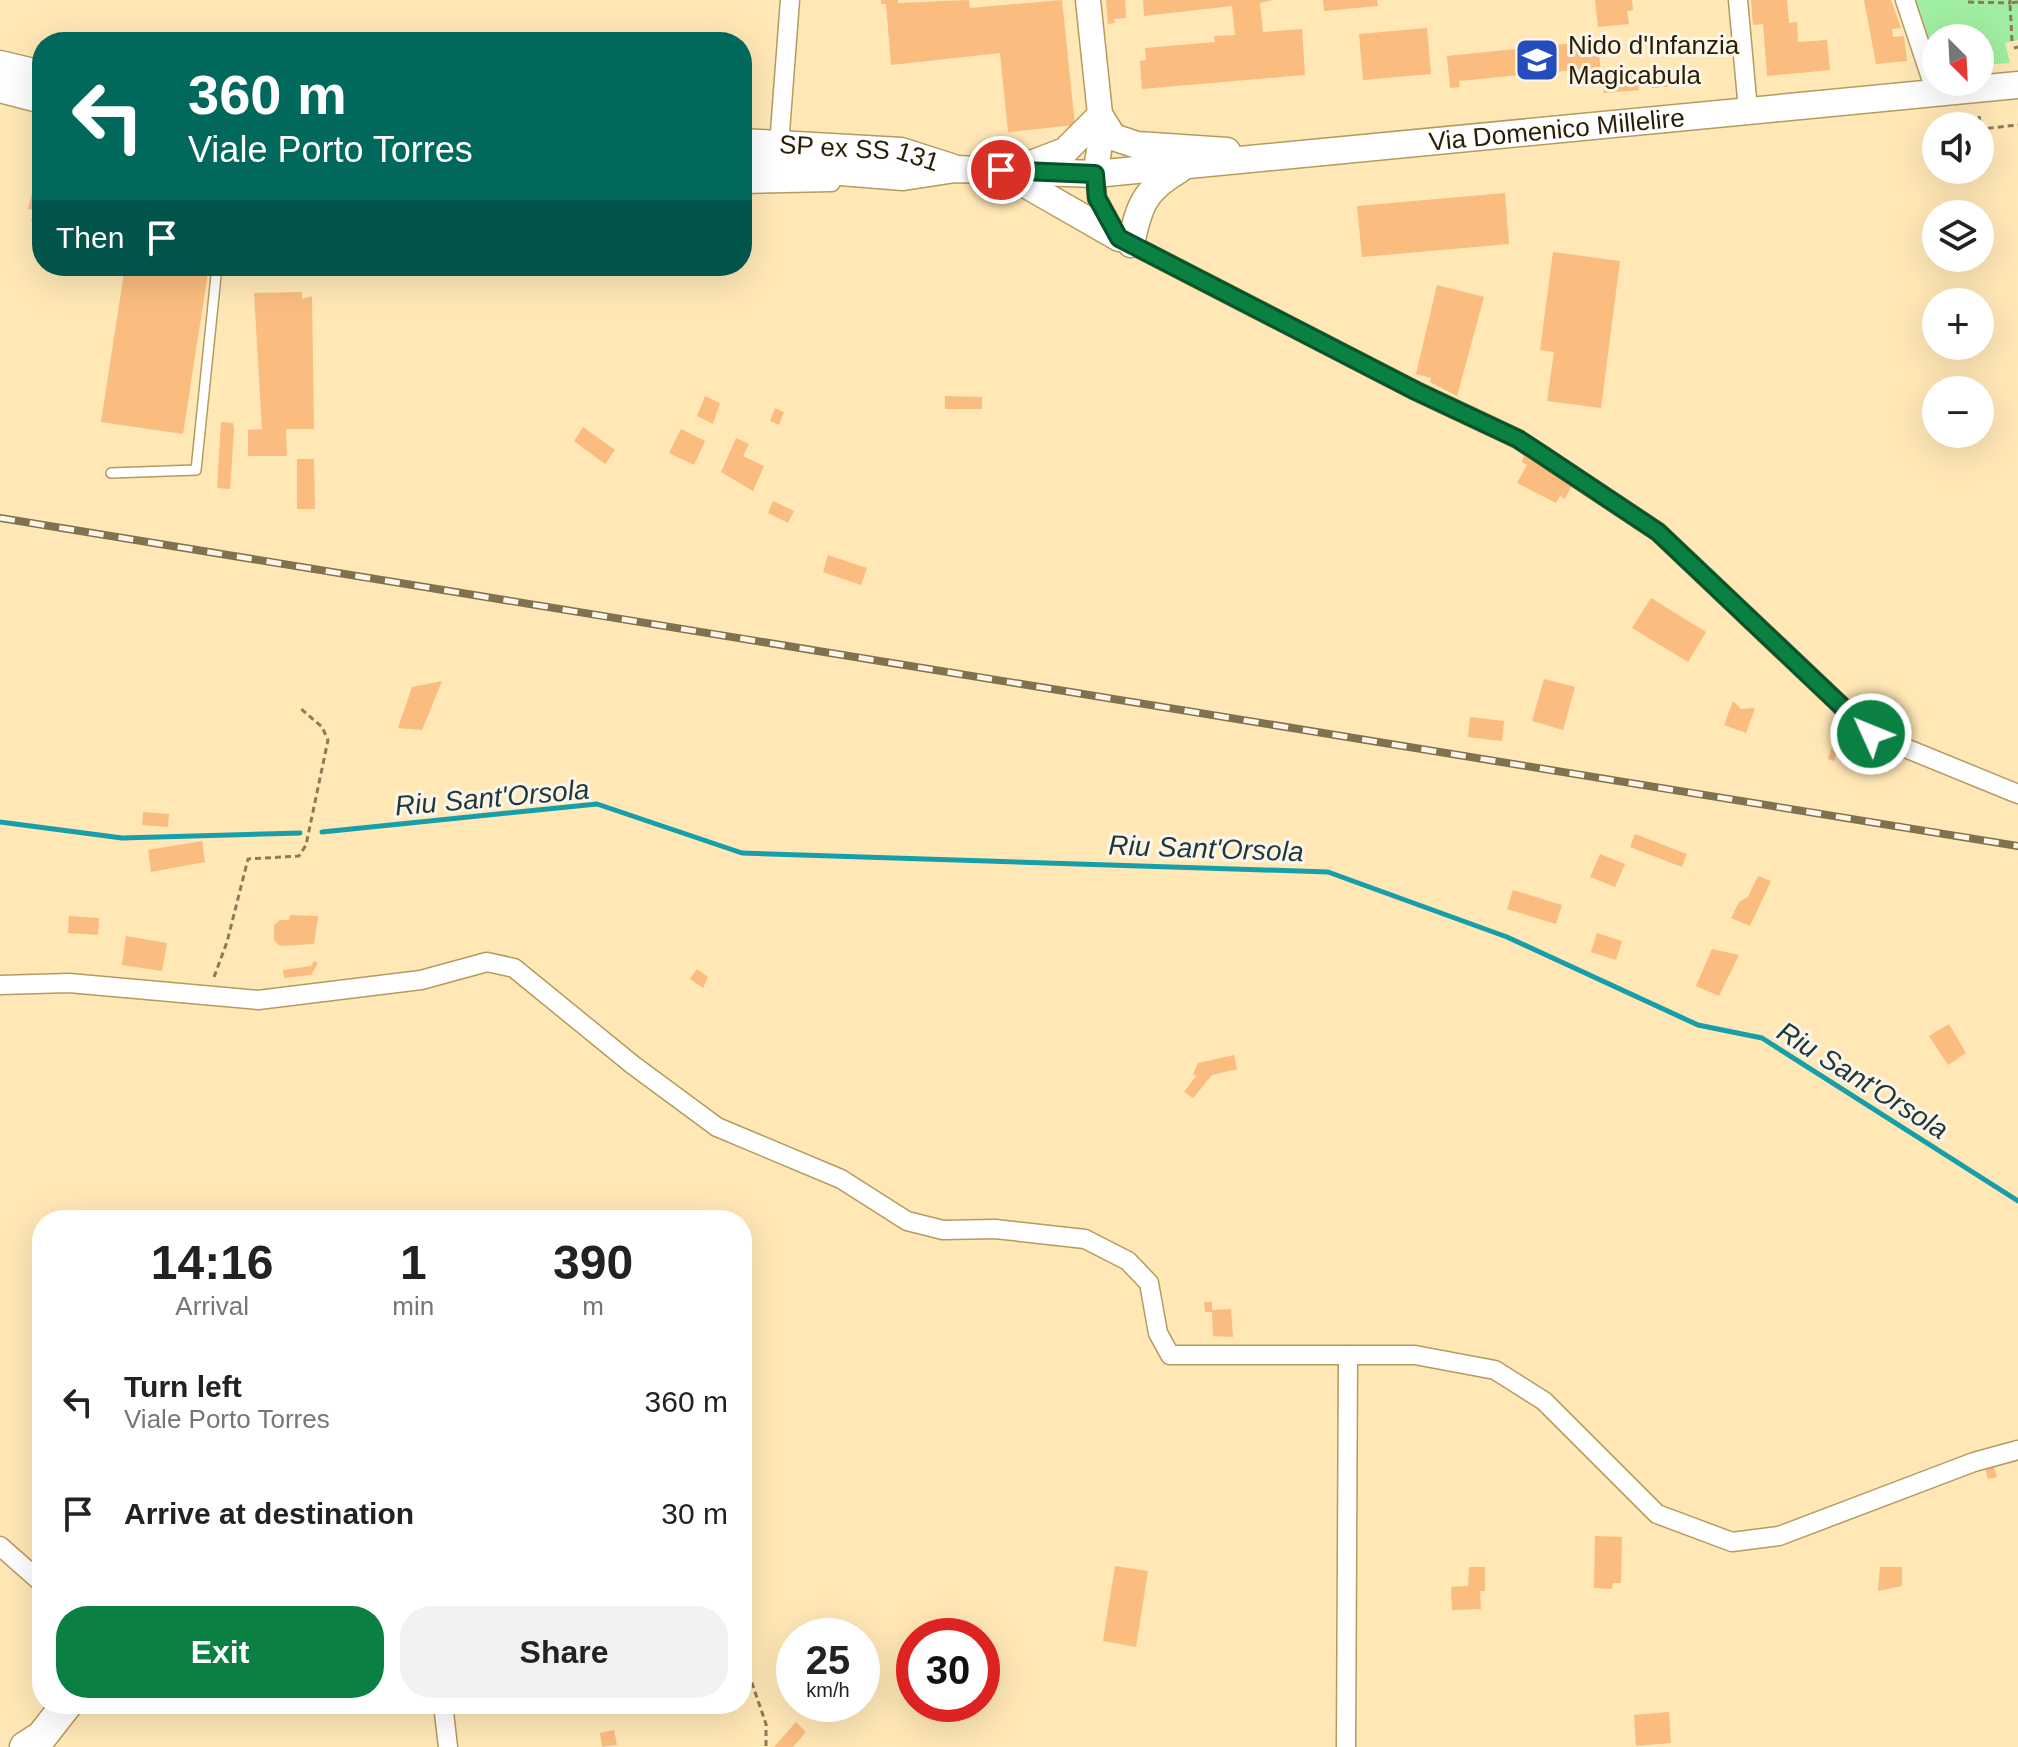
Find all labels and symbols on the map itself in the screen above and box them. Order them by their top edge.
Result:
north arrow [1922,24,1994,96]
place label: Nido d'Infanzia Magicabula [1568,30,1740,90]
school or university icon: Nido d'Infanzia Magicabula [1513,36,1561,84]
street label: Via Domenico Millelire [1427,102,1686,157]
street label: SP ex SS 131 [778,129,943,177]
pin [967,136,1035,204]
position arrow [1829,692,1913,776]
water label: Riu Sant'Orsola [393,774,591,821]
water label: Riu Sant'Orsola [1108,830,1304,867]
water label: Riu Sant'Orsola [1772,1016,1954,1145]
speed limit sign: 30 [896,1618,1000,1722]

